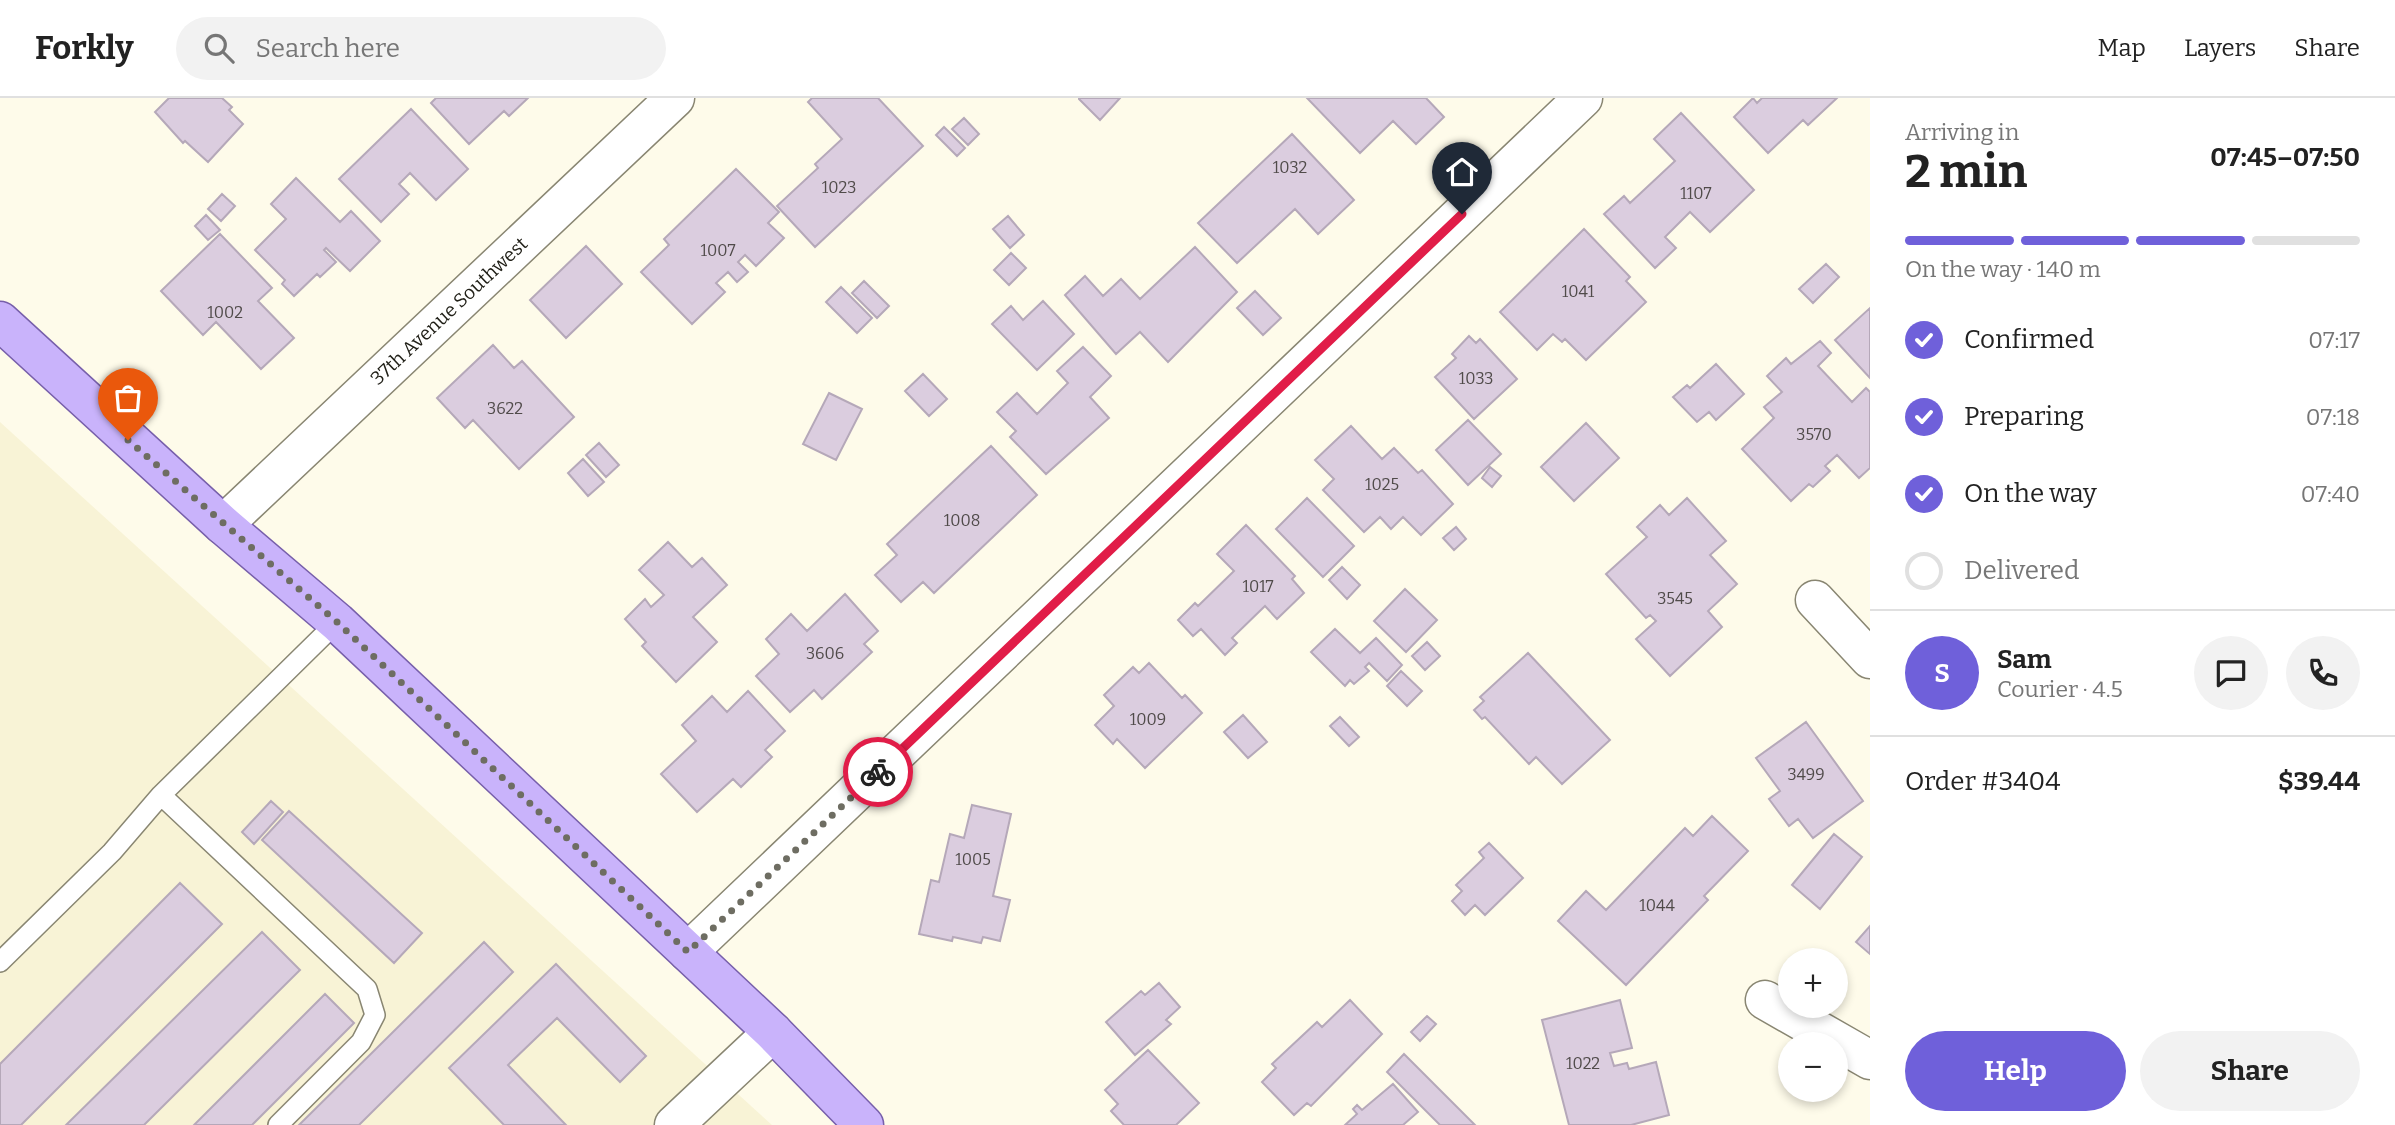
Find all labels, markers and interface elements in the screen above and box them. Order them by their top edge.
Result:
search box [176,17,666,80]
text: Forkly [35,28,134,68]
icon: search [200,29,238,67]
text: Search here [256,33,400,64]
text: Map [2098,34,2146,62]
text: Layers [2184,34,2256,62]
text: Share [2294,34,2360,62]
text: Arriving in [1905,118,2019,146]
pin [1432,142,1492,214]
text: 07:45–07:50 [2210,142,2360,173]
text: 2 min [1905,144,2027,199]
icon: home [1443,153,1481,191]
house number: 1032 [1273,158,1307,177]
house number: 1023 [822,178,856,197]
house number: 1107 [1680,184,1712,203]
street label: 37th Avenue Southwest [366,232,532,390]
house number: 1007 [700,241,736,260]
text: On the way · 140 m [1905,255,2101,283]
house number: 1041 [1562,282,1595,301]
house number: 1002 [207,303,243,322]
icon: check [1905,321,1943,359]
text: Confirmed [1964,324,2094,355]
text: 07:17 [2308,326,2360,354]
pin [98,368,158,440]
house number: 1033 [1459,369,1493,388]
icon: bag [109,379,147,417]
icon: check [1905,398,1943,436]
house number: 3622 [487,399,523,418]
text: Preparing [1964,401,2084,432]
text: 07:18 [2306,403,2360,431]
house number: 3570 [1796,425,1832,444]
house number: 1025 [1365,475,1399,494]
icon: check [1905,475,1943,513]
text: On the way [1964,478,2097,509]
text: 07:40 [2301,480,2360,508]
house number: 1008 [944,511,980,530]
text: Delivered [1964,555,2079,586]
house number: 1017 [1242,577,1274,596]
house number: 3545 [1657,589,1693,608]
button: chat [2194,636,2268,710]
button: phone [2286,636,2360,710]
house number: 3606 [806,644,844,663]
text: Sam [1997,644,2052,675]
text: S [1934,658,1950,689]
text: Courier · 4.5 [1997,675,2123,703]
house number: 1009 [1130,710,1166,729]
courier [843,737,913,807]
icon: bike [859,753,897,791]
house number: 3499 [1787,765,1825,784]
text: Order #3404 [1905,766,2060,797]
text: $39.44 [2278,766,2360,797]
house number: 1005 [955,850,991,869]
house number: 1044 [1639,896,1675,915]
map controls [1778,948,1848,1102]
button: + [1778,948,1848,1018]
button: Help [1905,1031,2126,1111]
button: Share [2140,1031,2360,1111]
button: − [1778,1032,1848,1102]
house number: 1022 [1566,1054,1600,1073]

